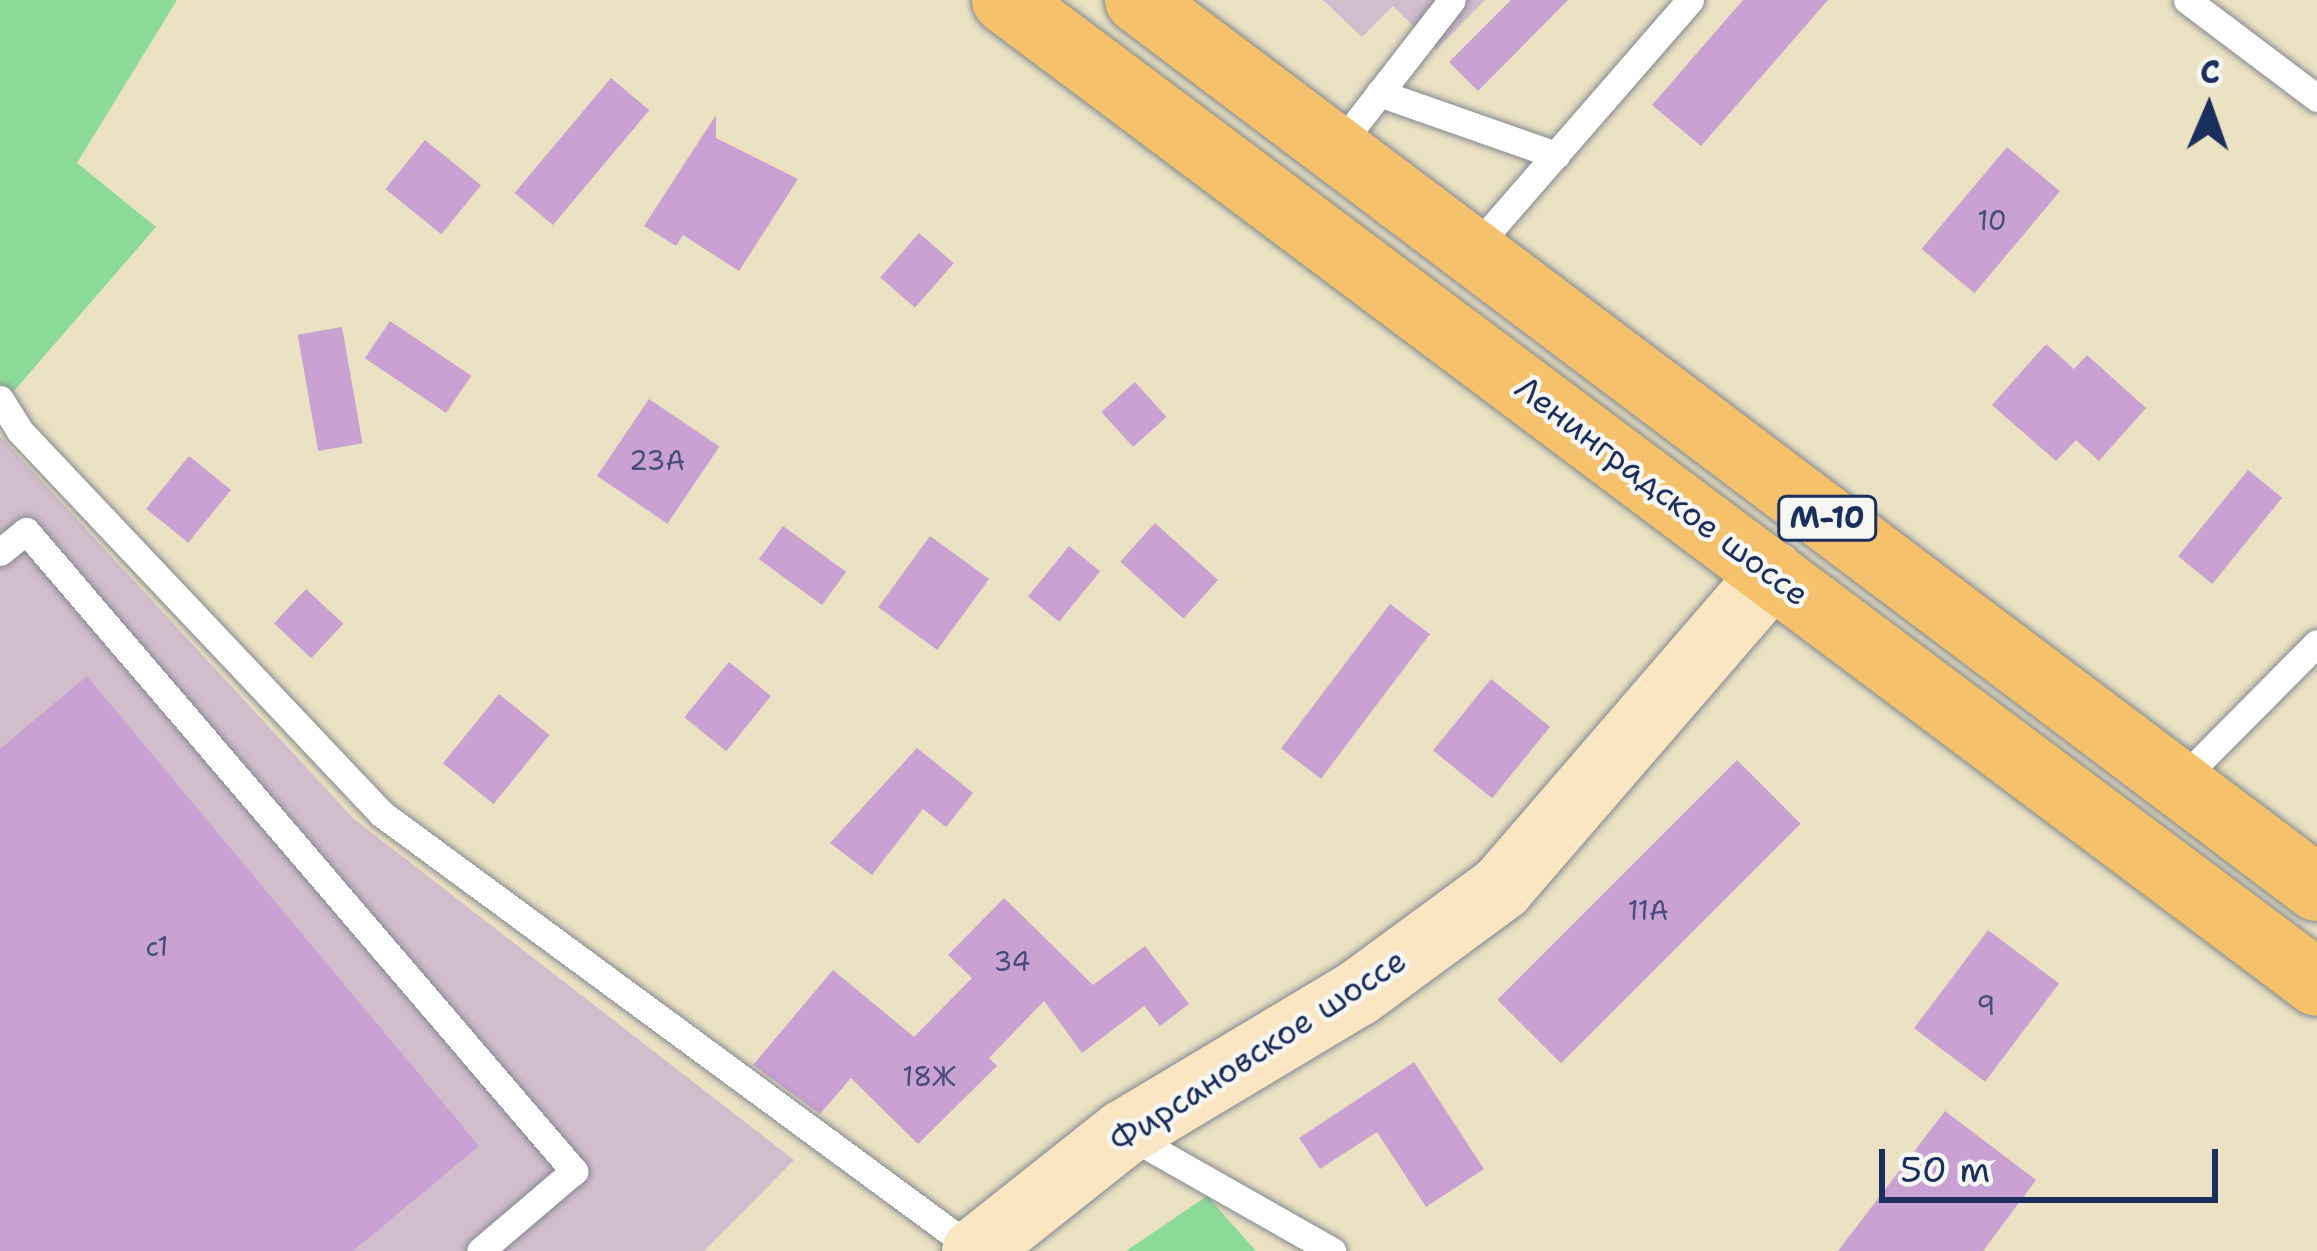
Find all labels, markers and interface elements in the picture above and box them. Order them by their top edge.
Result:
north arrow [2149,48,2269,168]
text: С [2199,49,2221,94]
house number: 10 [1977,205,2007,237]
street label: Ленинградское шоссе [1507,368,1817,614]
house number: 23А [629,445,685,477]
road number: М-10 [1776,494,1878,542]
house number: 11А [1627,895,1669,927]
house number: с1 [145,931,169,963]
street label: Фирсановское шоссе [1103,940,1413,1162]
house number: 34 [994,946,1030,978]
house number: 9 [1977,990,1995,1022]
house number: 18Ж [902,1061,956,1093]
scale bar [1885,1125,2224,1199]
text: 50 m [1900,1145,1990,1194]

